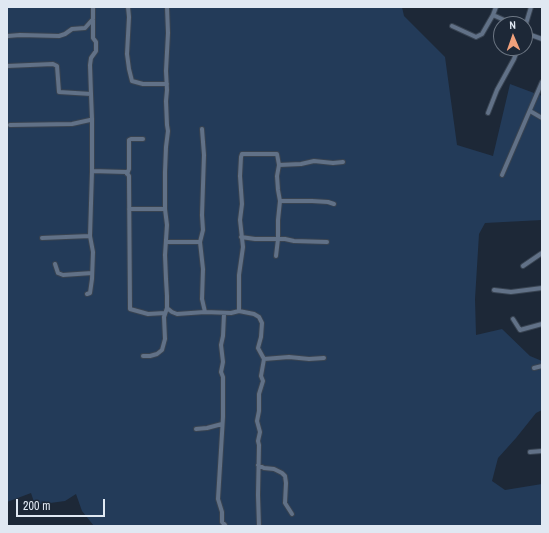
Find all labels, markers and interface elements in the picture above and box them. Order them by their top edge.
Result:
north arrow [493,16,533,56]
text: N [509,18,516,32]
scale bar [18,491,107,517]
text: 200 m [23,498,50,514]

